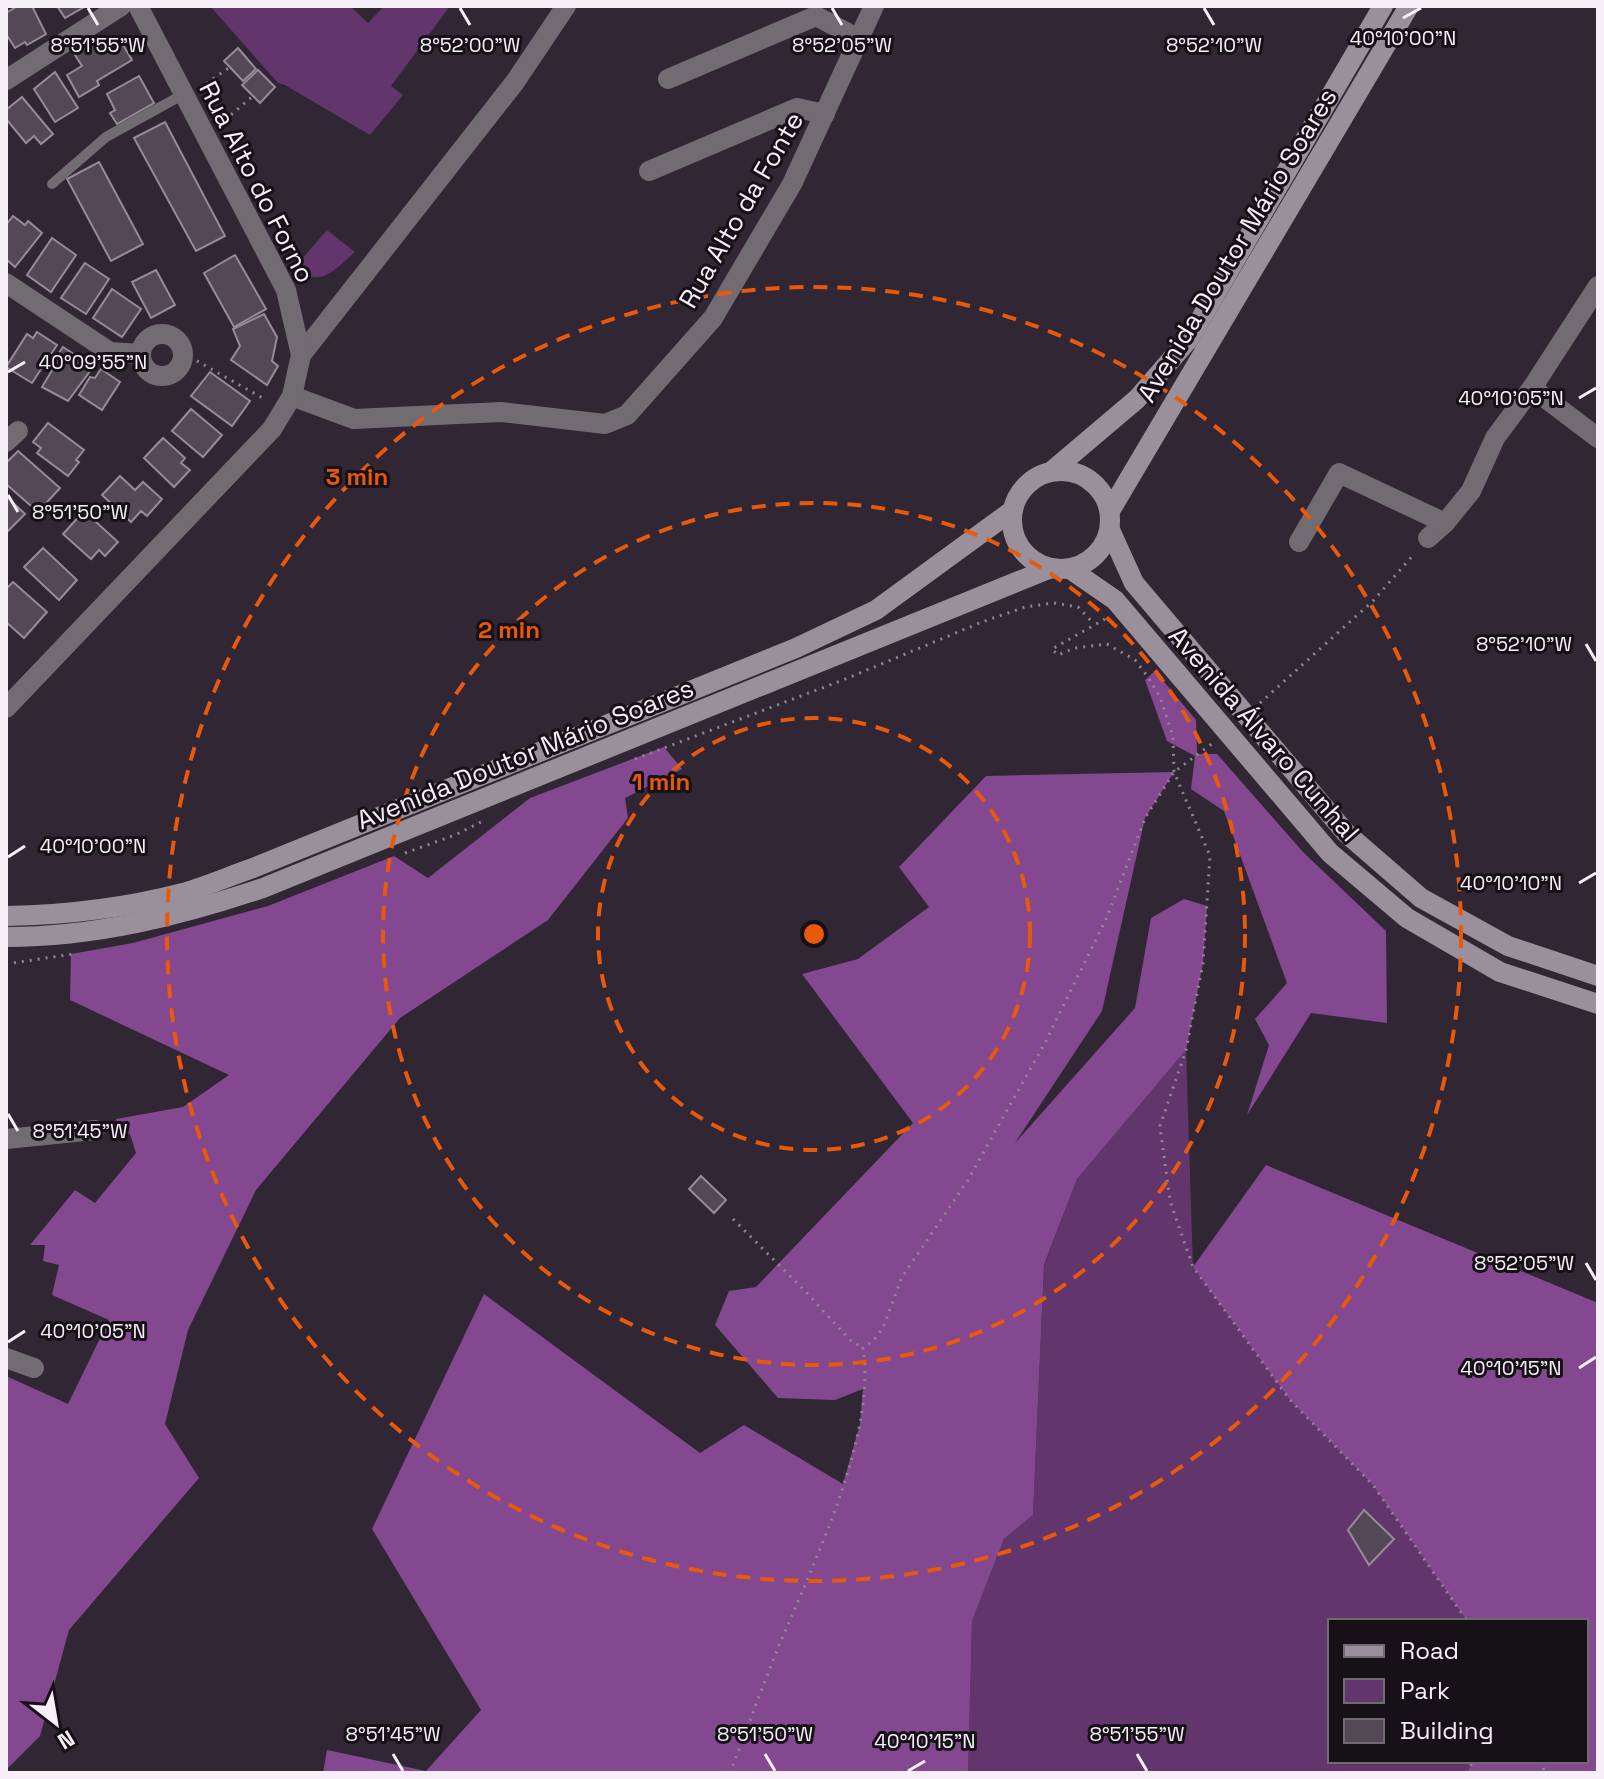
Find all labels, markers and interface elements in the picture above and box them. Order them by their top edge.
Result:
text: 40°10'00"N [1350,25,1456,51]
text: 8°51'55"W [50,32,146,58]
text: 8°52'00"W [420,32,520,58]
text: 8°52'05"W [792,32,892,58]
text: 8°52'10"W [1166,32,1262,58]
street label: Rua Alto do Forno [191,75,323,289]
street label: Avenida Doutor Mário Soares [1130,82,1344,408]
street label: Rua Alto da Fonte [671,106,811,314]
text: 40°09'55"N [39,349,147,375]
text: 40°10'05"N [1458,385,1564,411]
text: 3 min [326,461,388,492]
text: 8°51'50"W [32,499,128,525]
text: 2 min [478,614,540,645]
street label: Avenida Álvaro Cunhal [1161,619,1367,849]
text: 8°52'10"W [1476,631,1572,657]
street label: Avenida Doutor Mário Soares [352,671,698,837]
text: 1 min [632,766,690,797]
text: 40°10'00"N [40,833,146,859]
text: 40°10'10"N [1460,870,1562,896]
centre of rings [800,920,828,948]
text: 8°51'45"W [33,1118,127,1144]
text: 8°52'05"W [1474,1250,1574,1276]
text: 40°10'05"N [40,1318,146,1344]
text: 40°10'15"N [1460,1355,1562,1381]
legend [1328,1619,1588,1763]
text: Road [1400,1635,1459,1666]
text: Park [1400,1675,1450,1706]
north arrow [16,1683,96,1763]
text: Building [1400,1715,1494,1746]
text: 8°51'45"W [346,1721,440,1747]
text: 8°51'50"W [717,1721,813,1747]
text: 8°51'55"W [1089,1721,1185,1747]
text: N [53,1724,80,1756]
text: 40°10'15"N [874,1728,976,1754]

